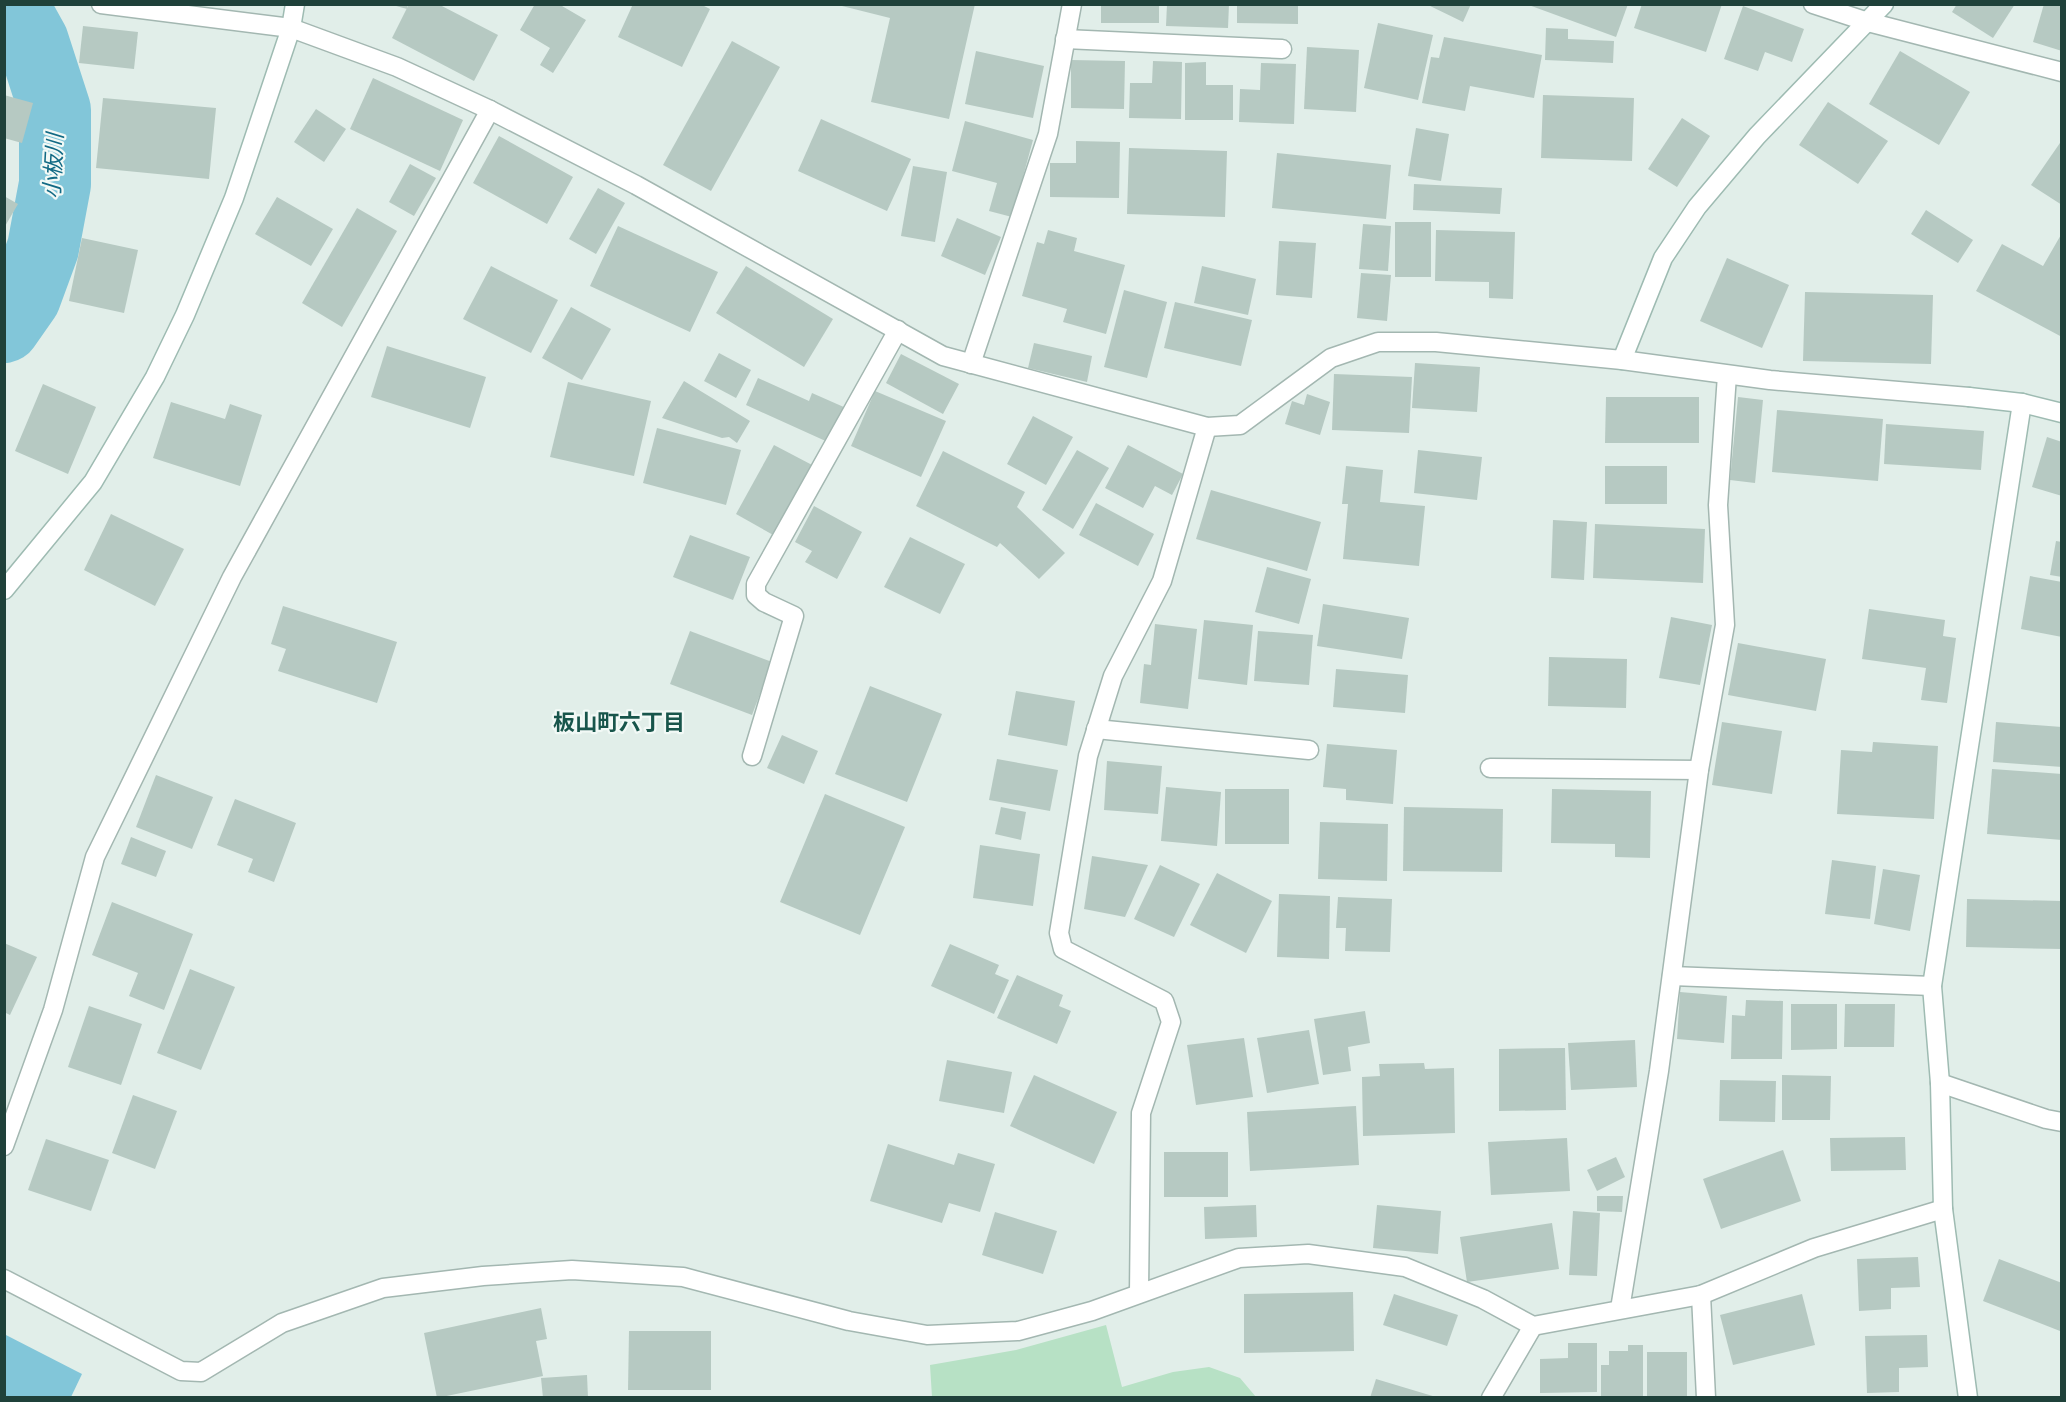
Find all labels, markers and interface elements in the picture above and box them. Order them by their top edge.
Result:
water label: 小板川 [36,130,70,200]
district label: 板山町六丁目 [553,707,685,737]

